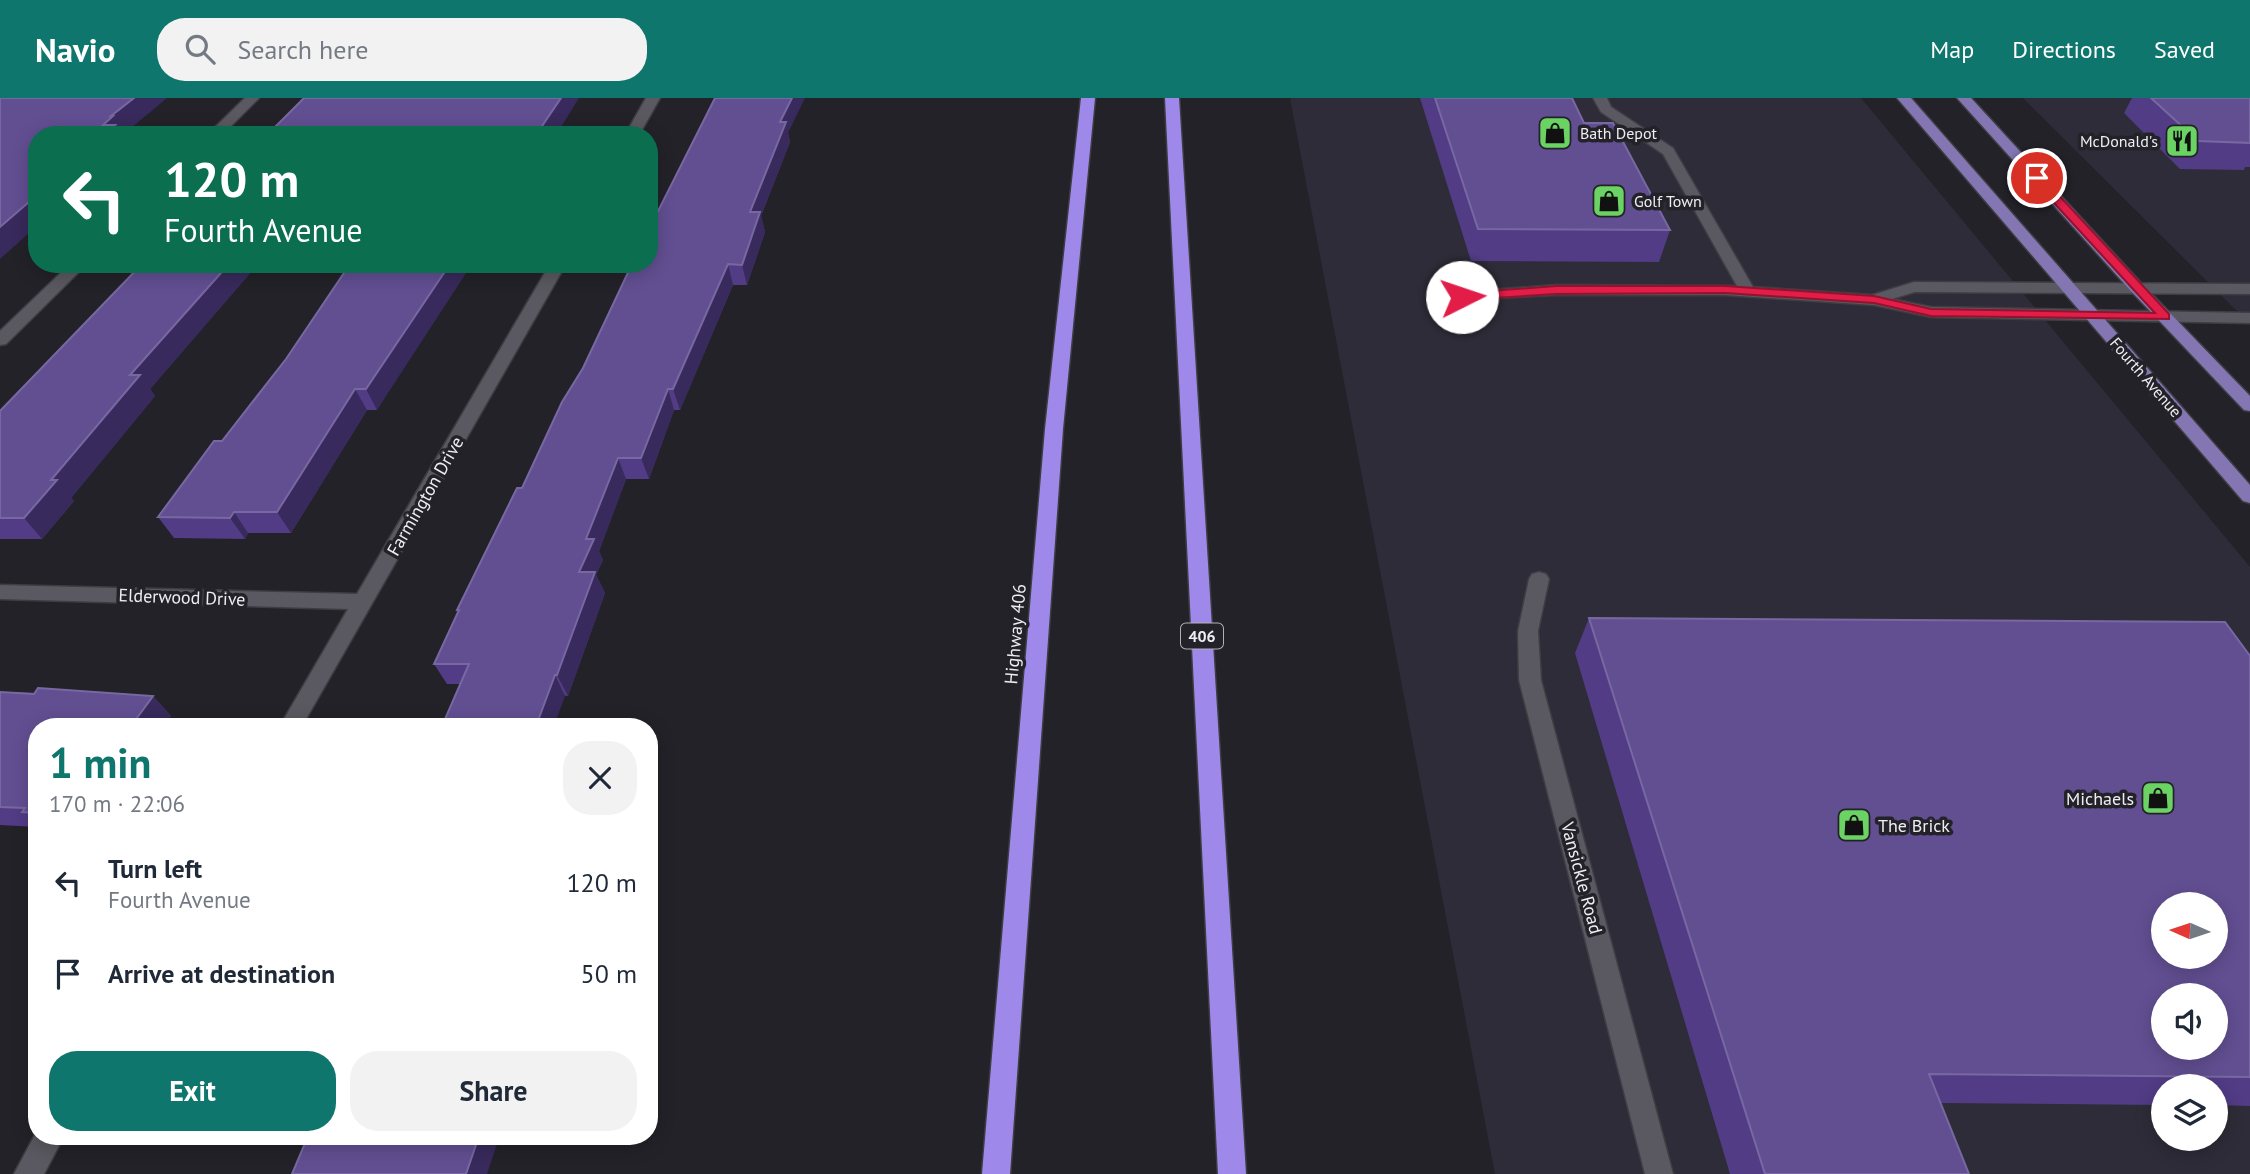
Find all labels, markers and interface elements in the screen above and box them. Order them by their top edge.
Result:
search box [157,18,647,81]
text: Navio [35,28,115,71]
icon: search [181,30,219,68]
text: Search here [237,33,369,66]
text: Map [1930,34,1974,65]
text: Directions [2012,34,2116,65]
text: Saved [2154,34,2215,65]
shop icon: Bath Depot [1536,114,1574,152]
restaurant icon: McDonald's [2163,122,2201,160]
place label: Bath Depot [1580,123,1658,143]
place label: McDonald's [2080,131,2158,151]
text: 120 m [164,147,299,211]
pin [2007,148,2067,208]
icon: left [49,154,140,245]
icon: arrive [2018,159,2056,197]
shop icon: Golf Town [1590,182,1628,220]
place label: Golf Town [1634,191,1702,211]
text: Fourth Avenue [164,209,363,251]
position arrow [1425,260,1499,334]
street label: Fourth Avenue [2106,333,2186,421]
street label: Farmington Drive [382,432,468,560]
street label: Elderwood Drive [118,583,246,611]
street label: Highway 406 [999,583,1031,685]
road number: 406 [1181,624,1223,649]
text: 1 min [49,735,151,790]
button: close [563,741,637,815]
shop icon: Michaels [2139,779,2177,817]
place label: Michaels [2066,787,2134,810]
text: 170 m · 22:06 [49,789,185,818]
shop icon: The Brick [1835,806,1873,844]
place label: The Brick [1878,814,1950,837]
street label: Vansickle Road [1556,819,1608,936]
text: Turn left [108,852,202,885]
icon: left [49,864,87,902]
text: 120 m [566,866,637,899]
text: Fourth Avenue [108,885,251,914]
north arrow [2151,892,2228,970]
map controls [2151,892,2228,1151]
icon: arrive [49,955,87,993]
text: Arrive at destination [108,957,335,990]
text: 50 m [581,957,637,990]
button: sound [2151,983,2228,1060]
button: Exit [49,1051,336,1131]
button: Share [350,1051,637,1131]
button: layers [2151,1074,2228,1151]

